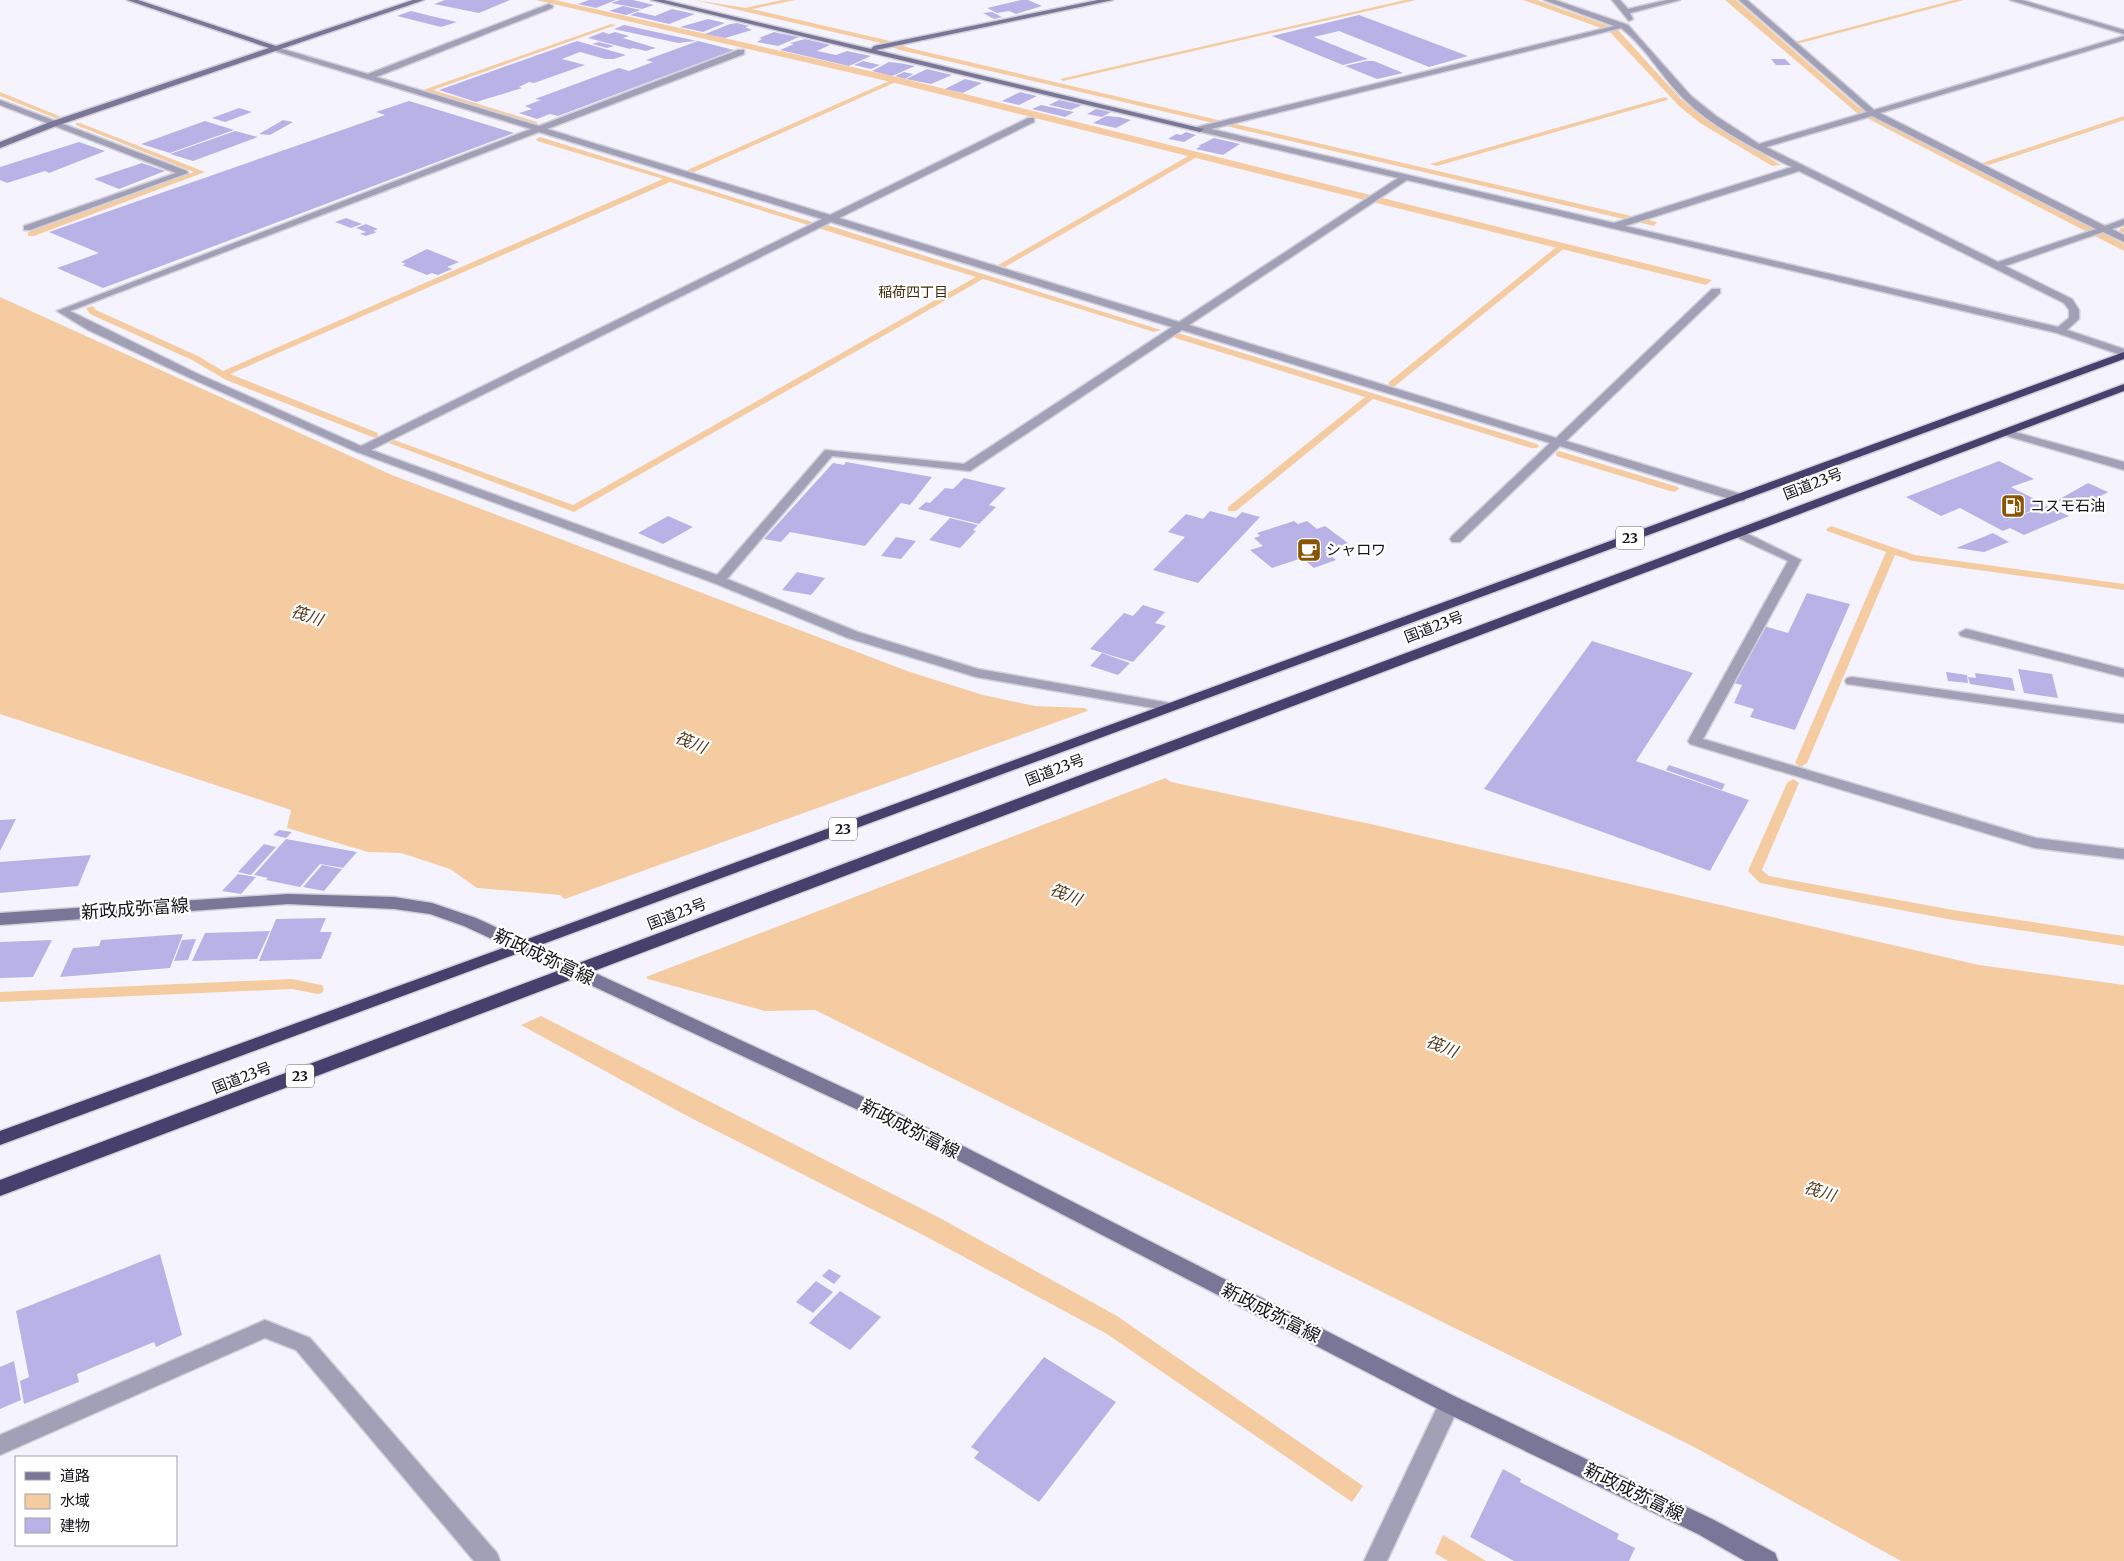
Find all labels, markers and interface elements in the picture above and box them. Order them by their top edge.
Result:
district label: 稲荷四丁目 [878,283,948,301]
street label: 国道23号 [1780,464,1845,504]
fuel station icon: コスモ石油 [2000,493,2026,519]
place label: コスモ石油 [2030,496,2105,515]
road number: 23 [1616,526,1644,550]
cafe icon: シャロワ [1296,537,1322,563]
place label: シャロワ [1326,540,1386,559]
water label: 筏川 [289,601,327,630]
street label: 国道23号 [1401,607,1466,647]
water label: 筏川 [672,727,711,758]
street label: 国道23号 [1022,750,1087,790]
road number: 23 [829,818,857,841]
water label: 筏川 [1047,879,1086,910]
street label: 新政成弥富線 [80,893,190,924]
street label: 国道23号 [644,894,709,934]
street label: 新政成弥富線 [490,923,598,990]
water label: 筏川 [1423,1031,1462,1062]
street label: 国道23号 [209,1058,274,1098]
road number: 23 [286,1064,314,1088]
street label: 新政成弥富線 [857,1094,964,1163]
water label: 筏川 [1802,1177,1840,1206]
street label: 新政成弥富線 [1218,1278,1325,1347]
legend [15,1456,178,1546]
street label: 新政成弥富線 [1581,1458,1688,1526]
text: 道路 [60,1466,90,1485]
text: 水域 [60,1491,90,1510]
text: 建物 [60,1516,90,1535]

